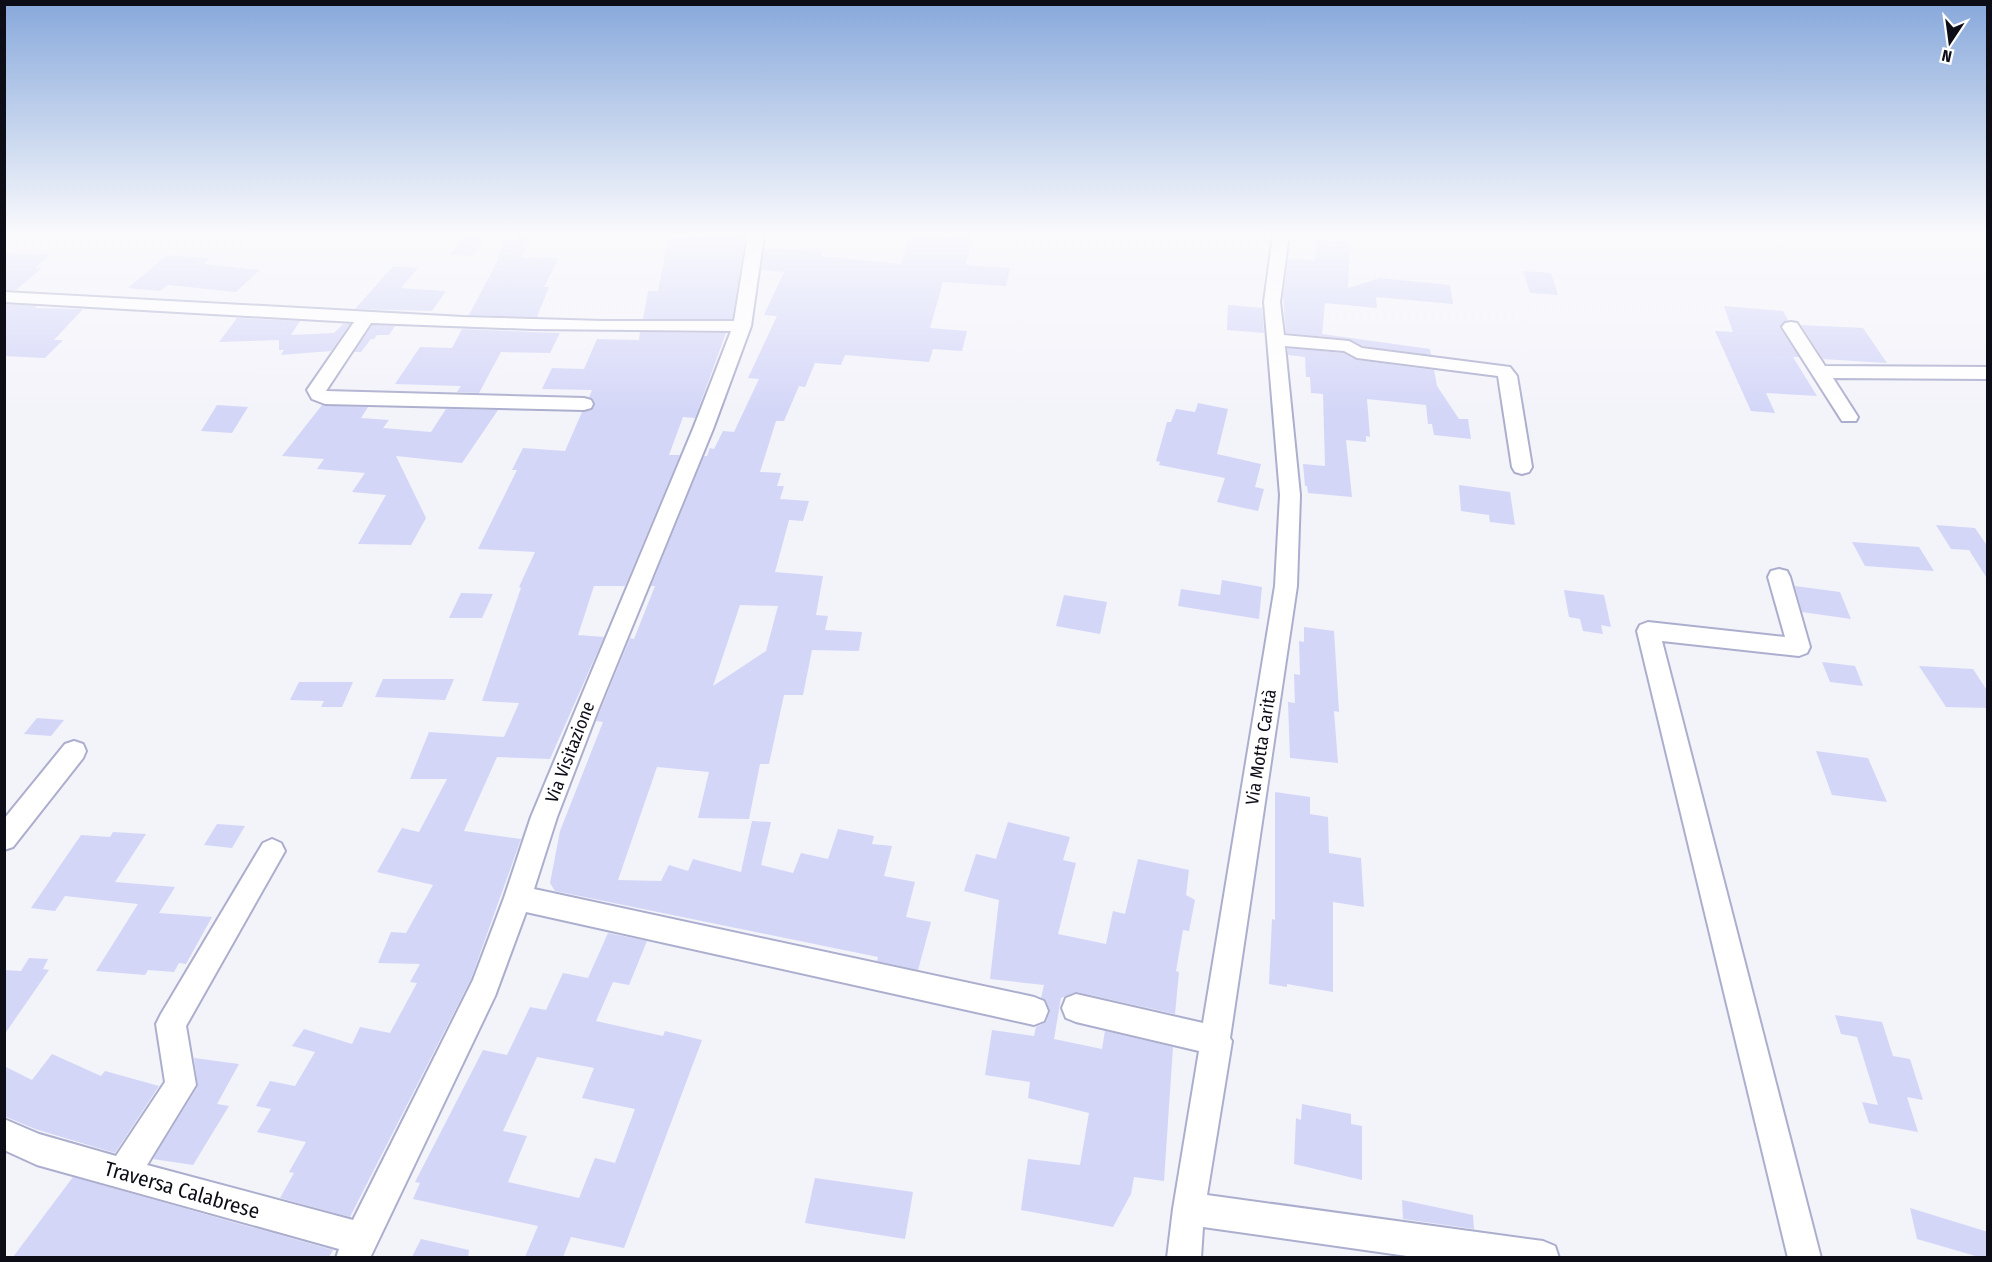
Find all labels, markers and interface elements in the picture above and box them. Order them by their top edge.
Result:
north arrow [1920,12,1980,72]
text: N [1940,46,1954,66]
street label: Via Motta Carità [1241,687,1281,806]
street label: Via Visitazione [541,698,599,806]
street label: Traversa Calabrese [101,1155,263,1225]

